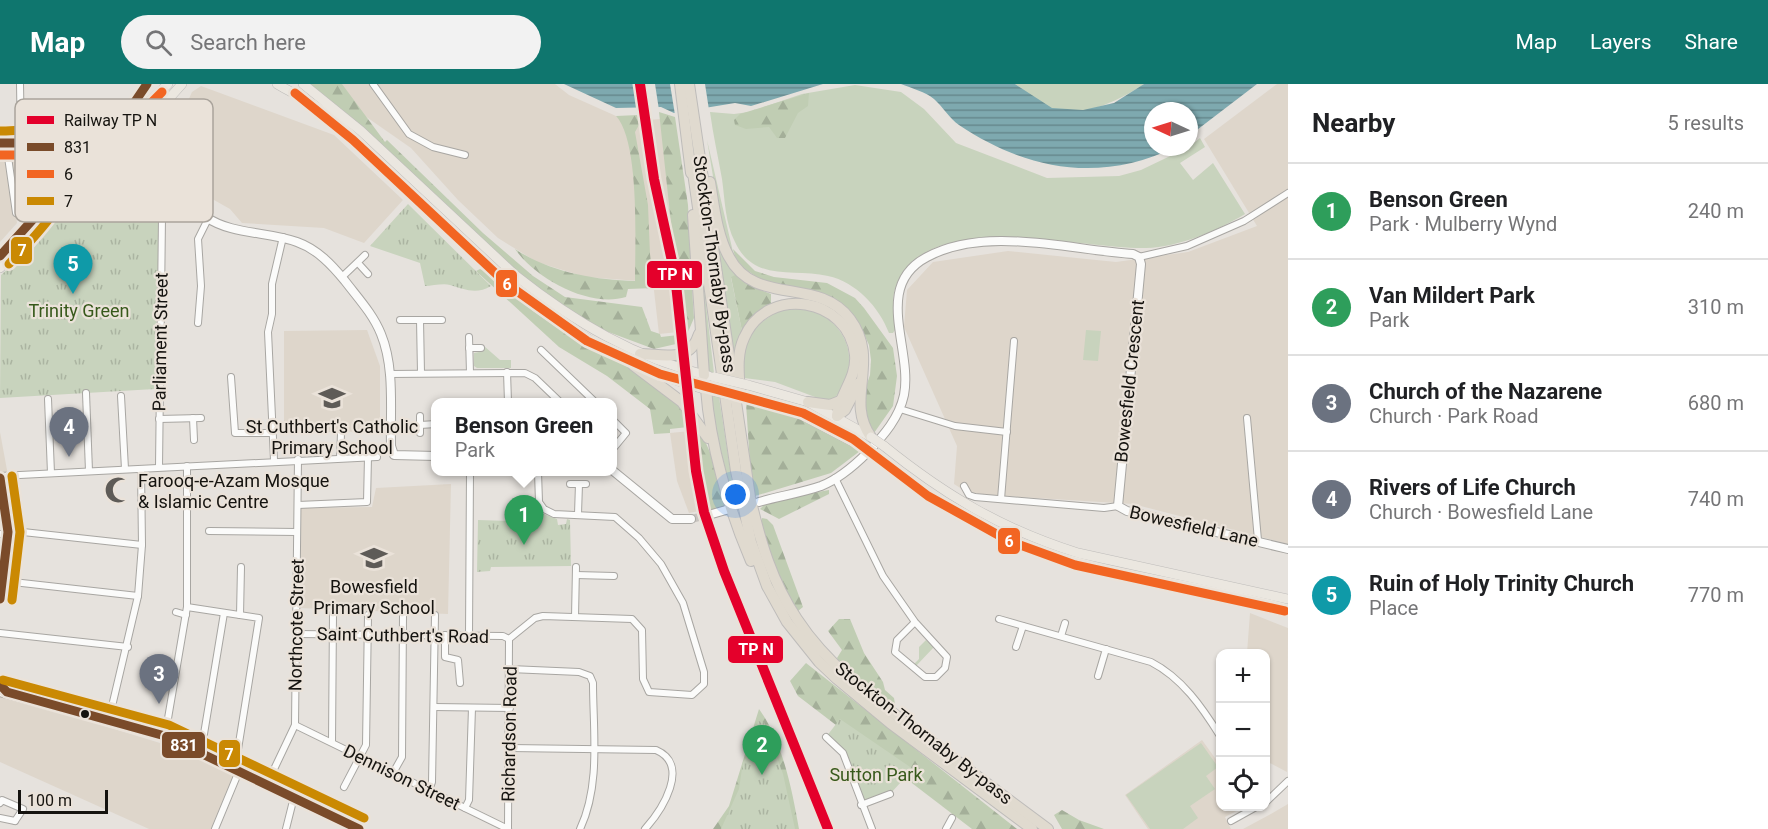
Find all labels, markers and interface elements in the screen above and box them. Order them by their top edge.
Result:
search box [121,15,541,69]
text: Map [30,26,85,59]
icon: search [142,26,175,59]
text: Search here [190,30,306,55]
text: Map [1515,30,1557,54]
text: Layers [1590,30,1651,54]
text: Share [1684,30,1738,54]
legend [15,99,213,222]
north arrow [1144,102,1198,156]
text: Nearby [1312,108,1395,138]
text: Railway TP N [64,111,157,130]
text: 5 results [1668,111,1744,135]
text: 831 [64,138,91,157]
street label: Stockton-Thornaby By-pass [689,154,741,374]
text: 6 [64,165,73,184]
text: Benson Green [1369,187,1508,212]
text: 7 [64,192,73,211]
text: 1 [1326,199,1337,223]
text: 240 m [1688,199,1744,223]
text: Park · Mulberry Wynd [1369,212,1557,236]
line badge: 7 [10,236,33,265]
text: 7 [17,241,27,260]
pin: 5 [54,244,92,294]
line badge: TP N [646,260,703,289]
text: TP N [657,265,693,284]
line badge: 6 [495,269,518,298]
street label: Parliament Street [148,272,172,412]
text: 6 [502,275,512,294]
text: Van Mildert Park [1369,283,1535,308]
text: 2 [1326,295,1337,319]
text: 310 m [1688,295,1744,319]
street label: Bowesfield Crescent [1110,298,1148,463]
park label: Trinity Green [29,300,129,321]
text: Park [1369,308,1409,332]
text: Church of the Nazarene [1369,379,1602,404]
school or university icon: St Cuthbert's Catholic Primary School [317,383,347,413]
text: 3 [1326,391,1337,415]
text: 680 m [1688,391,1744,415]
popup [431,398,617,476]
text: Church · Park Road [1369,404,1538,428]
pin: 4 [50,408,88,457]
text: Benson Green [455,413,593,438]
place label: St Cuthbert's Catholic Primary School [246,416,418,458]
text: Park [455,438,495,462]
place label: Farooq-e-Azam Mosque & Islamic Centre [138,470,329,512]
mosque icon: Farooq-e-Azam Mosque & Islamic Centre [103,475,133,505]
text: Rivers of Life Church [1369,475,1576,500]
your location [721,480,750,509]
text: 4 [1326,487,1337,511]
text: 740 m [1688,487,1744,511]
pin: 1 [504,496,544,545]
text: Church · Bowesfield Lane [1369,500,1593,524]
street label: Bowesfield Lane [1128,501,1260,551]
line badge: 6 [997,527,1021,555]
text: 6 [1004,532,1014,551]
school or university icon: Bowesfield Primary School [359,543,389,573]
street label: Northcote Street [284,558,308,691]
text: Ruin of Holy Trinity Church [1369,571,1634,596]
place label: Bowesfield Primary School [313,576,435,618]
text: 5 [1326,583,1337,607]
text: 770 m [1688,583,1744,607]
text: Place [1369,596,1418,620]
street label: Saint Cuthbert's Road [317,623,489,647]
line badge: TP N [727,635,784,664]
text: TP N [738,640,774,659]
map controls [1216,649,1270,811]
button: + [1216,649,1270,703]
pin: 3 [140,654,178,704]
street label: Stockton-Thornaby By-pass [831,657,1017,809]
street label: Richardson Road [497,666,521,802]
button: − [1216,703,1270,757]
unlabelled marker [79,708,91,720]
pin: 2 [742,726,782,775]
line badge: 831 [161,731,206,759]
text: 831 [170,736,198,755]
line badge: 7 [218,739,241,768]
street label: Dennison Street [340,740,464,814]
text: 7 [224,745,234,764]
button: locate [1216,757,1270,811]
park label: Sutton Park [829,764,923,785]
scale bar [18,787,108,814]
text: 100 m [27,791,72,810]

